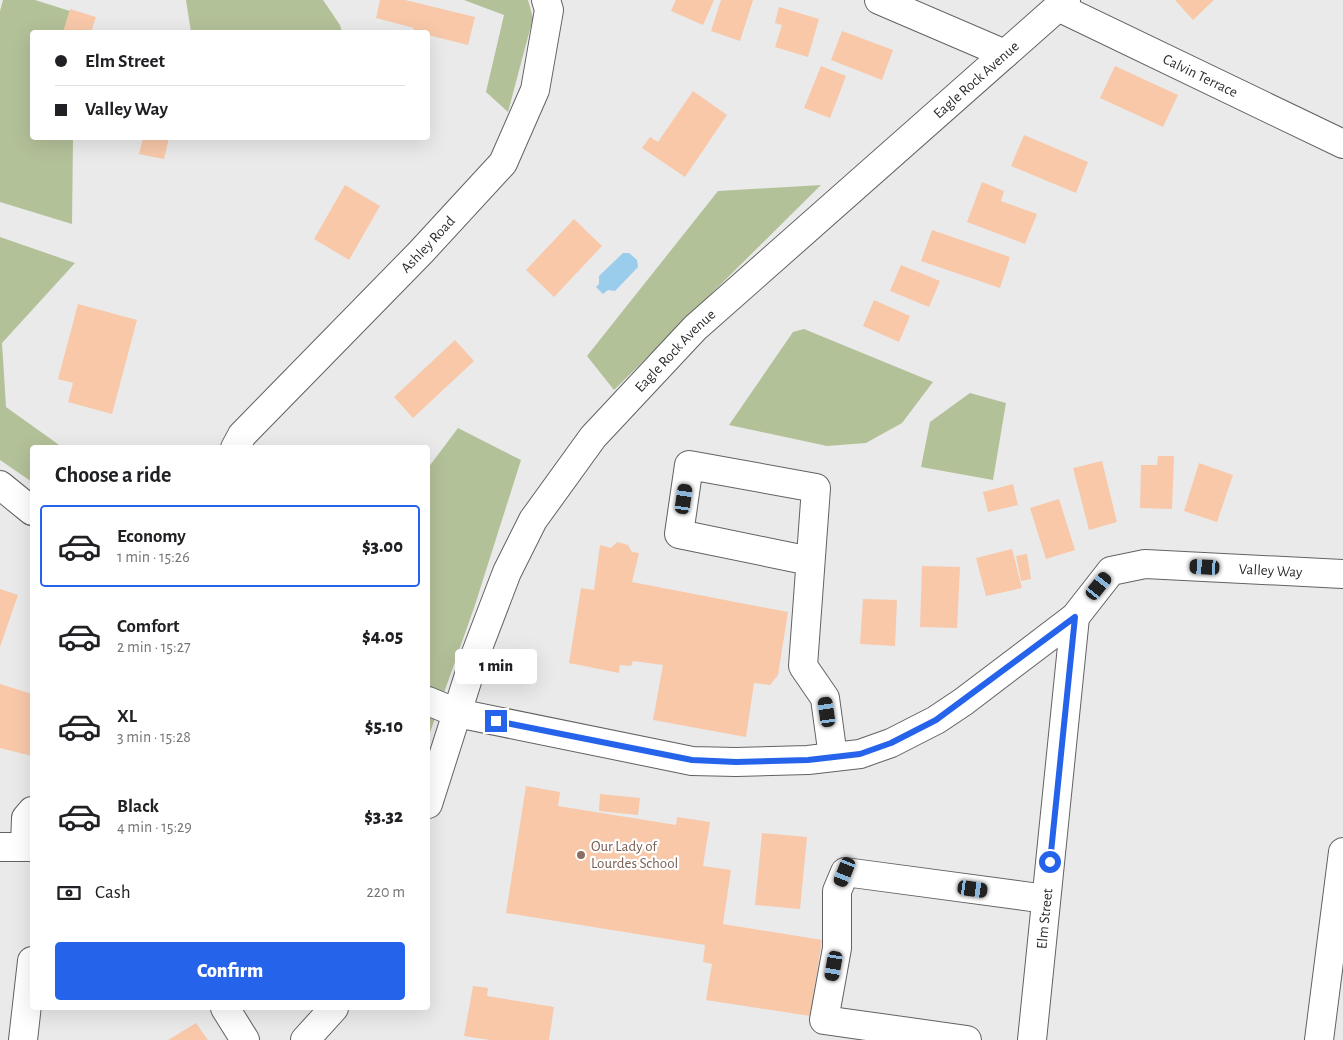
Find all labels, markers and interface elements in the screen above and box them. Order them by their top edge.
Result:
street label: Eagle Rock Avenue [930,38,1022,121]
street label: Calvin Terrace [1161,51,1240,100]
text: Elm Street [85,52,165,71]
text: Valley Way [85,100,168,119]
street label: Ashley Road [398,213,458,275]
street label: Eagle Rock Avenue [632,306,718,395]
text: Choose a ride [55,464,171,486]
car [674,483,693,515]
icon: car [57,524,102,569]
text: Economy [117,527,186,546]
text: $3.00 [362,537,403,556]
text: 1 min · 15:26 [117,549,190,565]
car [1189,559,1220,575]
street label: Valley Way [1238,561,1303,579]
car [1083,570,1114,602]
icon: car [57,614,102,659]
text: Comfort [117,617,179,636]
text: $4.05 [362,627,403,646]
text: 2 min · 15:27 [117,639,191,655]
callout: 1 min [455,648,537,684]
text: 1 min [479,658,513,674]
car [817,696,836,728]
icon: car [57,704,102,749]
text: XL [117,707,137,726]
route end [485,710,507,732]
text: $5.10 [365,717,403,736]
text: 3 min · 15:28 [117,729,191,745]
icon: car [57,794,102,839]
text: Black [117,797,159,816]
text: $3.32 [364,807,403,826]
text: 4 min · 15:29 [117,819,192,835]
place label: Our Lady of Lourdes School [591,839,678,871]
marker: Our Lady of Lourdes School [575,849,587,861]
route start [1039,851,1061,873]
car [832,855,857,889]
icon: cash [55,879,83,907]
car [957,879,988,899]
text: Cash [95,883,131,902]
text: 220 m [367,884,405,900]
street label: Elm Street [1034,887,1055,950]
button: Confirm [55,942,405,1000]
car [824,950,843,982]

